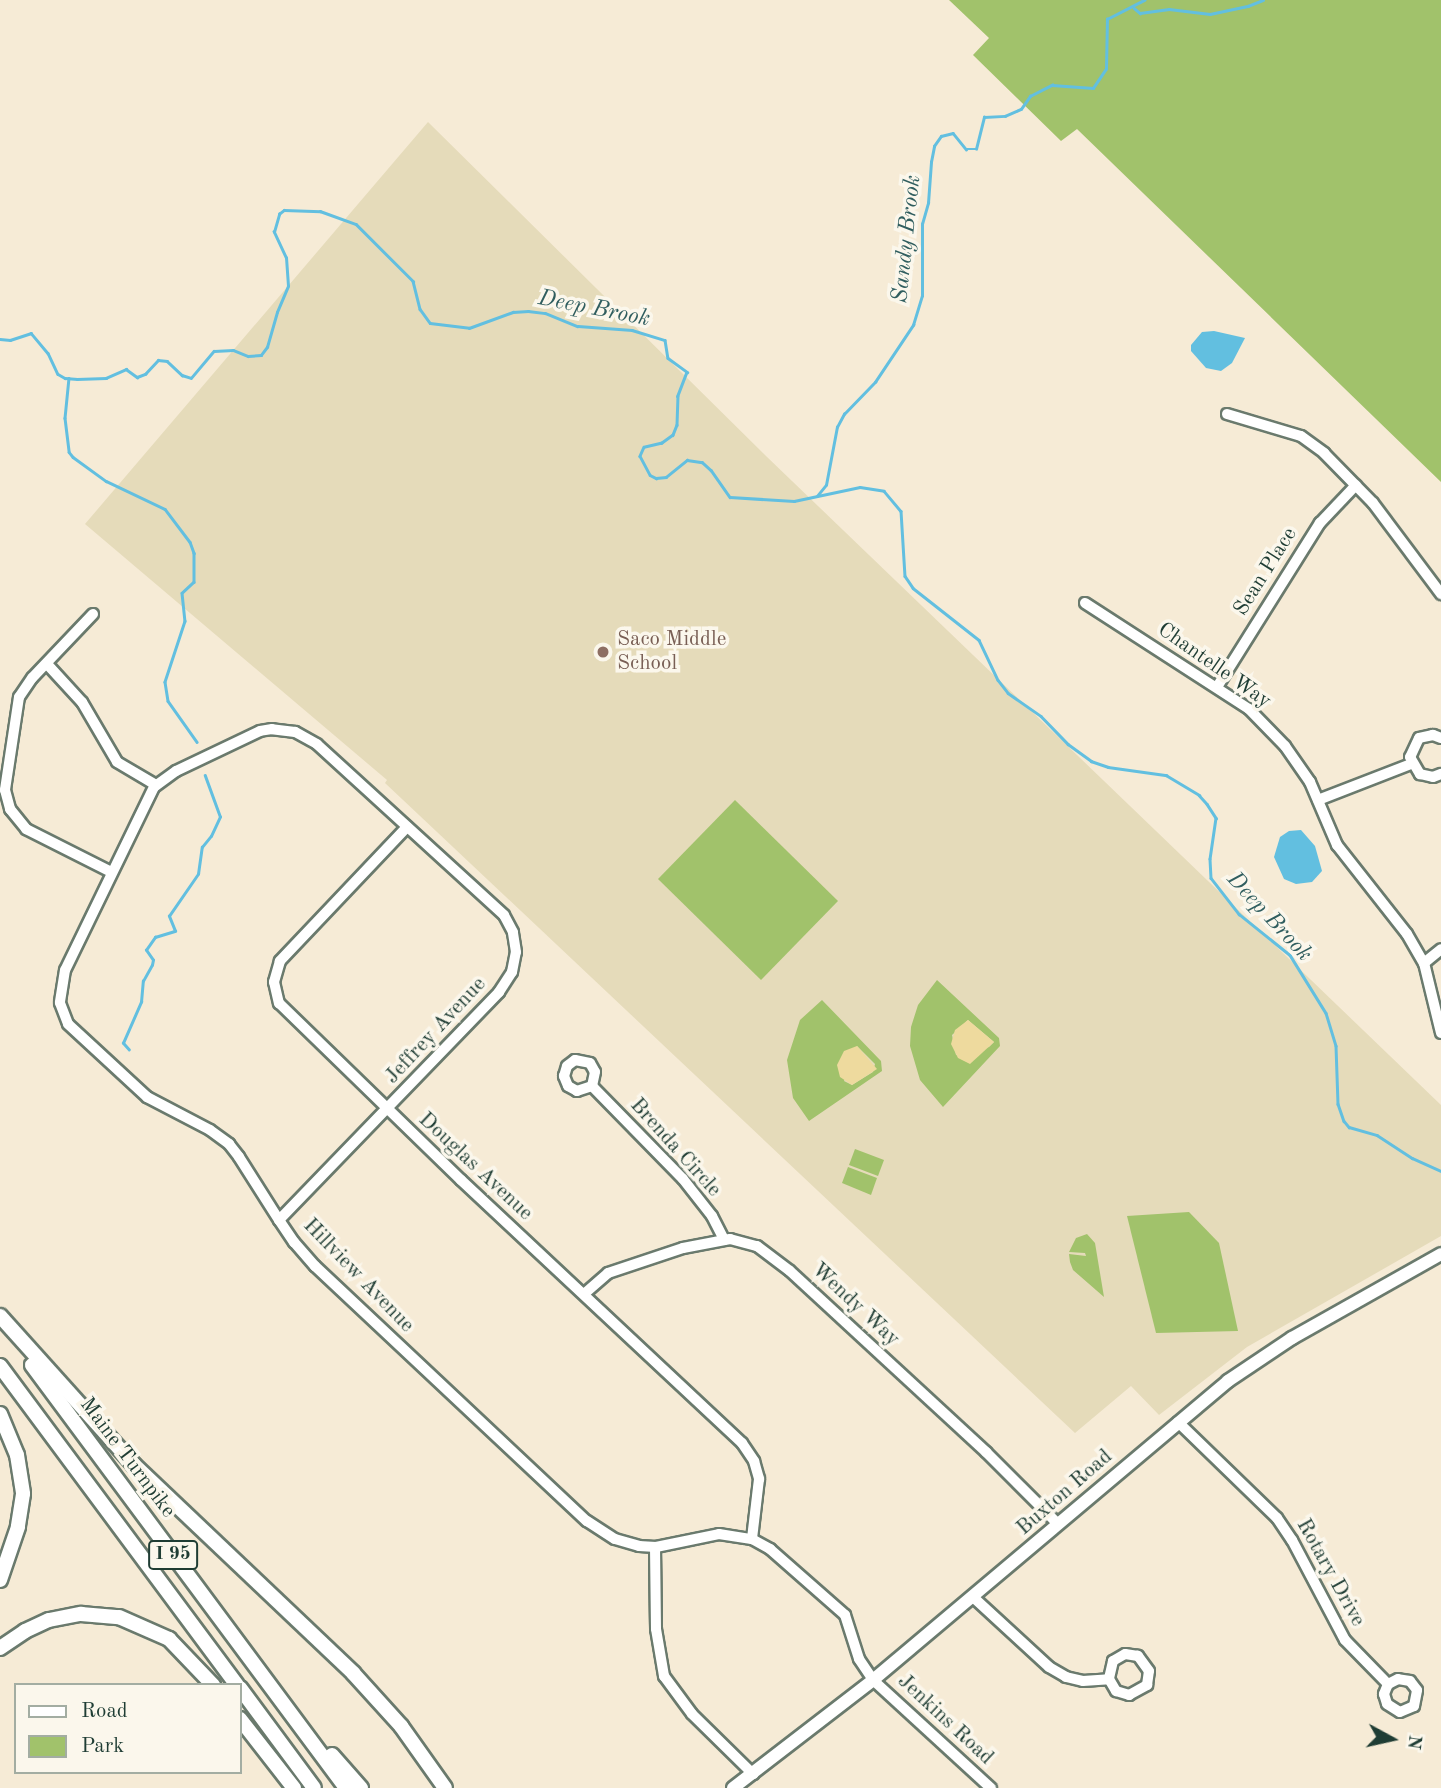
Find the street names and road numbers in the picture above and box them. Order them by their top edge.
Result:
street label: Sean Place [1229,523,1303,621]
street label: Chantelle Way [1152,618,1276,714]
street label: Jeffrey Avenue [380,972,492,1090]
street label: Brenda Circle [624,1093,726,1203]
street label: Douglas Avenue [413,1108,537,1226]
street label: Hillview Avenue [297,1214,419,1338]
street label: Wendy Way [806,1258,904,1352]
street label: Maine Turnpike [74,1393,180,1523]
street label: Buxton Road [1012,1445,1118,1541]
street label: Rotary Drive [1290,1515,1370,1631]
road number: I 95 [147,1540,199,1570]
street label: Jenkins Road [892,1669,998,1771]

